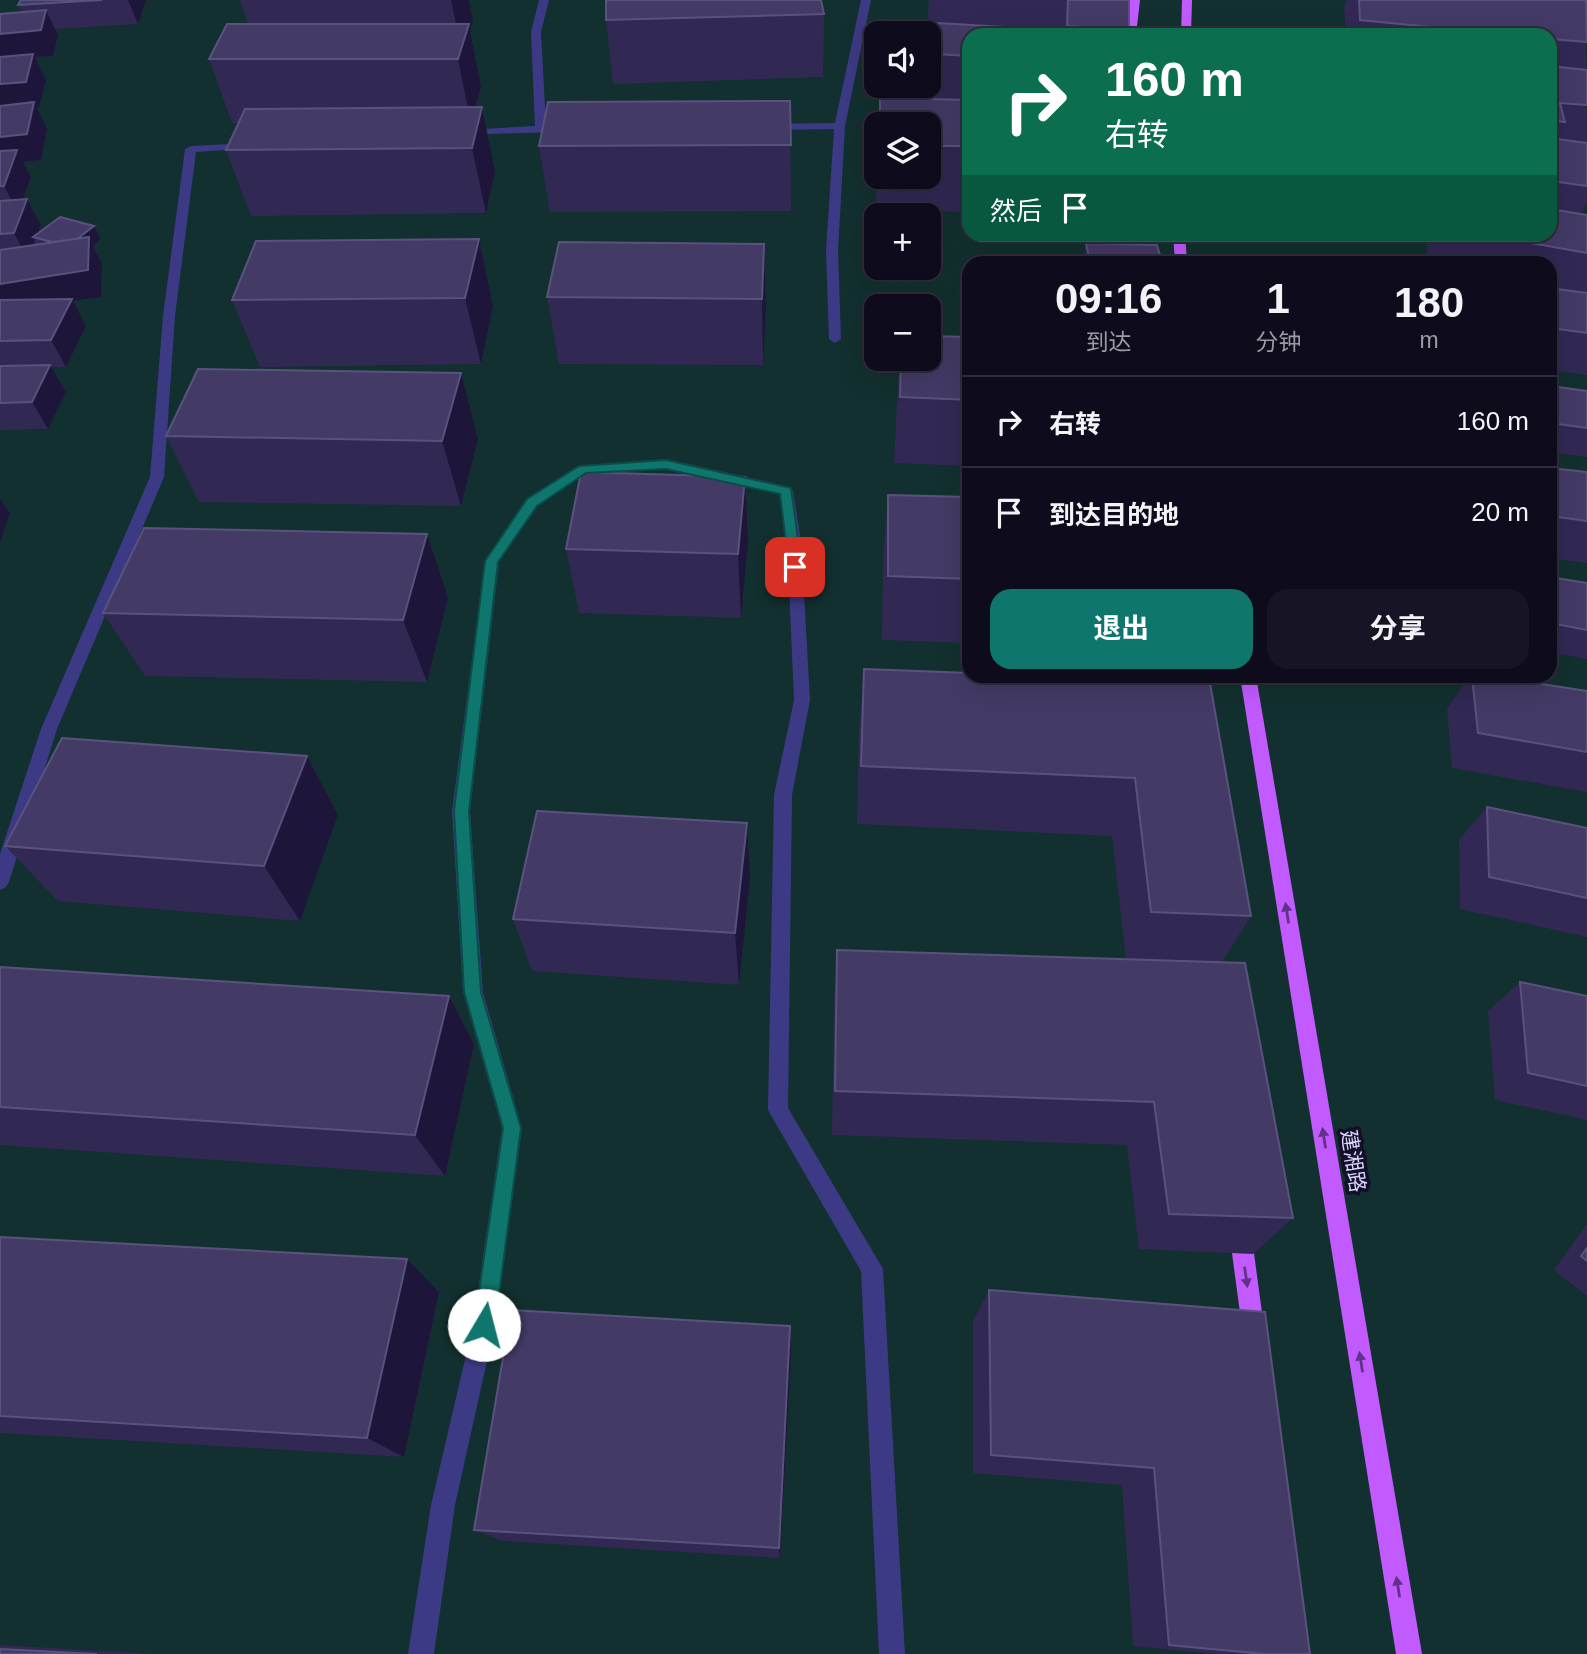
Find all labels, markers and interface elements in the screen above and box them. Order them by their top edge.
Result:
map controls [864,21,941,371]
button: sound [864,21,941,98]
text: 160 m [1105,52,1244,106]
icon: right [990,56,1081,147]
button: layers [864,112,941,189]
text: 右转 [1105,117,1169,153]
icon: arrive [1056,189,1094,227]
text: 然后 [990,196,1042,226]
button: + [864,203,941,280]
text: 09:16 [1055,275,1162,322]
text: 1 [1266,275,1290,322]
text: 180 [1394,279,1464,326]
button: − [864,294,941,371]
text: m [1420,327,1439,353]
text: 到达 [1086,329,1132,355]
text: 分钟 [1255,329,1301,355]
icon: right [990,403,1028,441]
text: 160 m [1457,406,1529,436]
text: 右转 [1049,409,1101,439]
icon: arrive [990,494,1028,532]
text: 20 m [1471,497,1529,527]
text: 到达目的地 [1049,500,1179,530]
pin [765,537,825,597]
icon: arrive [776,548,814,586]
button: 退出 [990,589,1253,669]
button: 分享 [1267,589,1529,669]
one-way arrow [1281,902,1292,924]
one-way arrow [1318,1127,1329,1149]
street label: 建湘路 [1337,1128,1370,1194]
one-way arrow [1241,1267,1252,1289]
position arrow [447,1288,521,1362]
one-way arrow [1355,1351,1366,1373]
one-way arrow [1392,1576,1403,1598]

